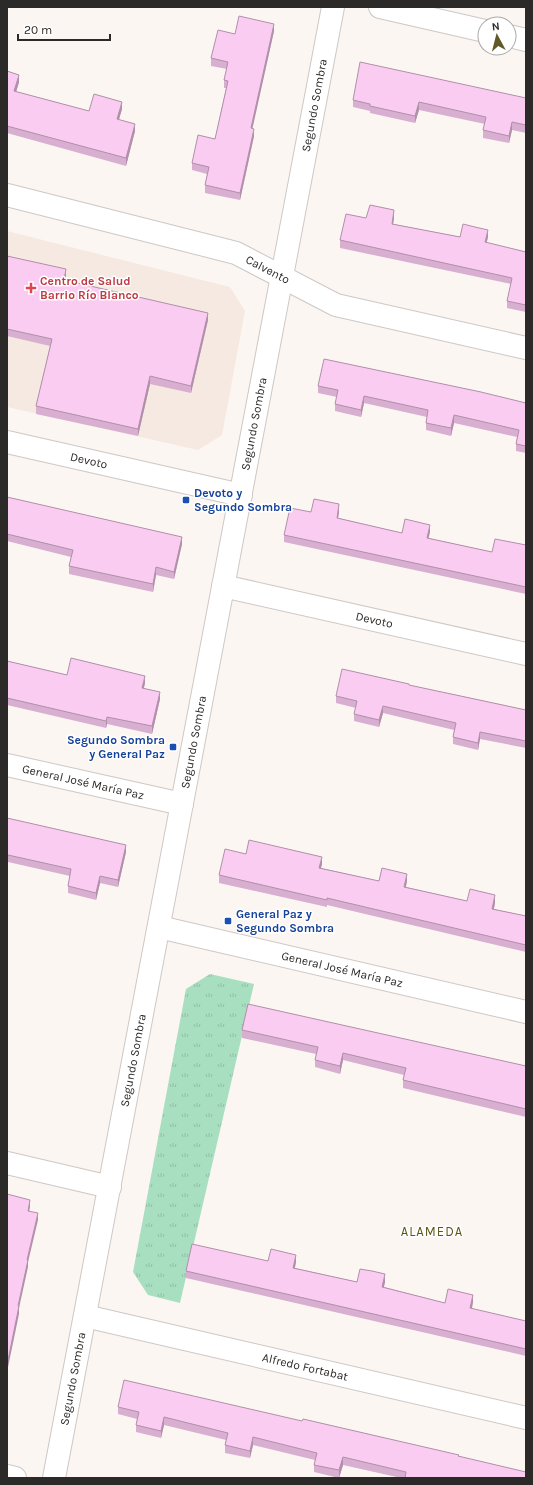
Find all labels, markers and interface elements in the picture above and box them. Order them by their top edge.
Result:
scale bar [18,16,110,42]
north arrow [477,16,517,56]
text: N [491,20,501,34]
text: 20 m [24,23,52,37]
street label: Segundo Sombra [299,58,330,153]
street label: Calvento [243,252,292,287]
place label: Centro de Salud Barrio Río Blanco [40,274,139,302]
marker: Centro de Salud Barrio Río Blanco [25,282,37,294]
street label: Segundo Sombra [238,376,270,471]
street label: Devoto [69,450,109,472]
place label: Devoto y Segundo Sombra [194,486,292,514]
marker: Devoto y Segundo Sombra [181,495,191,505]
street label: Devoto [354,609,394,631]
street label: Segundo Sombra [178,694,209,790]
place label: Segundo Sombra y General Paz [67,733,165,761]
marker: Segundo Sombra y General Paz [168,742,178,752]
street label: General José María Paz [21,762,146,802]
place label: General Paz y Segundo Sombra [236,907,334,935]
marker: General Paz y Segundo Sombra [223,916,233,926]
street label: General José María Paz [280,949,405,990]
street label: Segundo Sombra [118,1013,149,1108]
district label: ALAMEDA [401,1224,463,1239]
street label: Segundo Sombra [57,1331,88,1426]
street label: Alfredo Fortabat [261,1350,350,1384]

